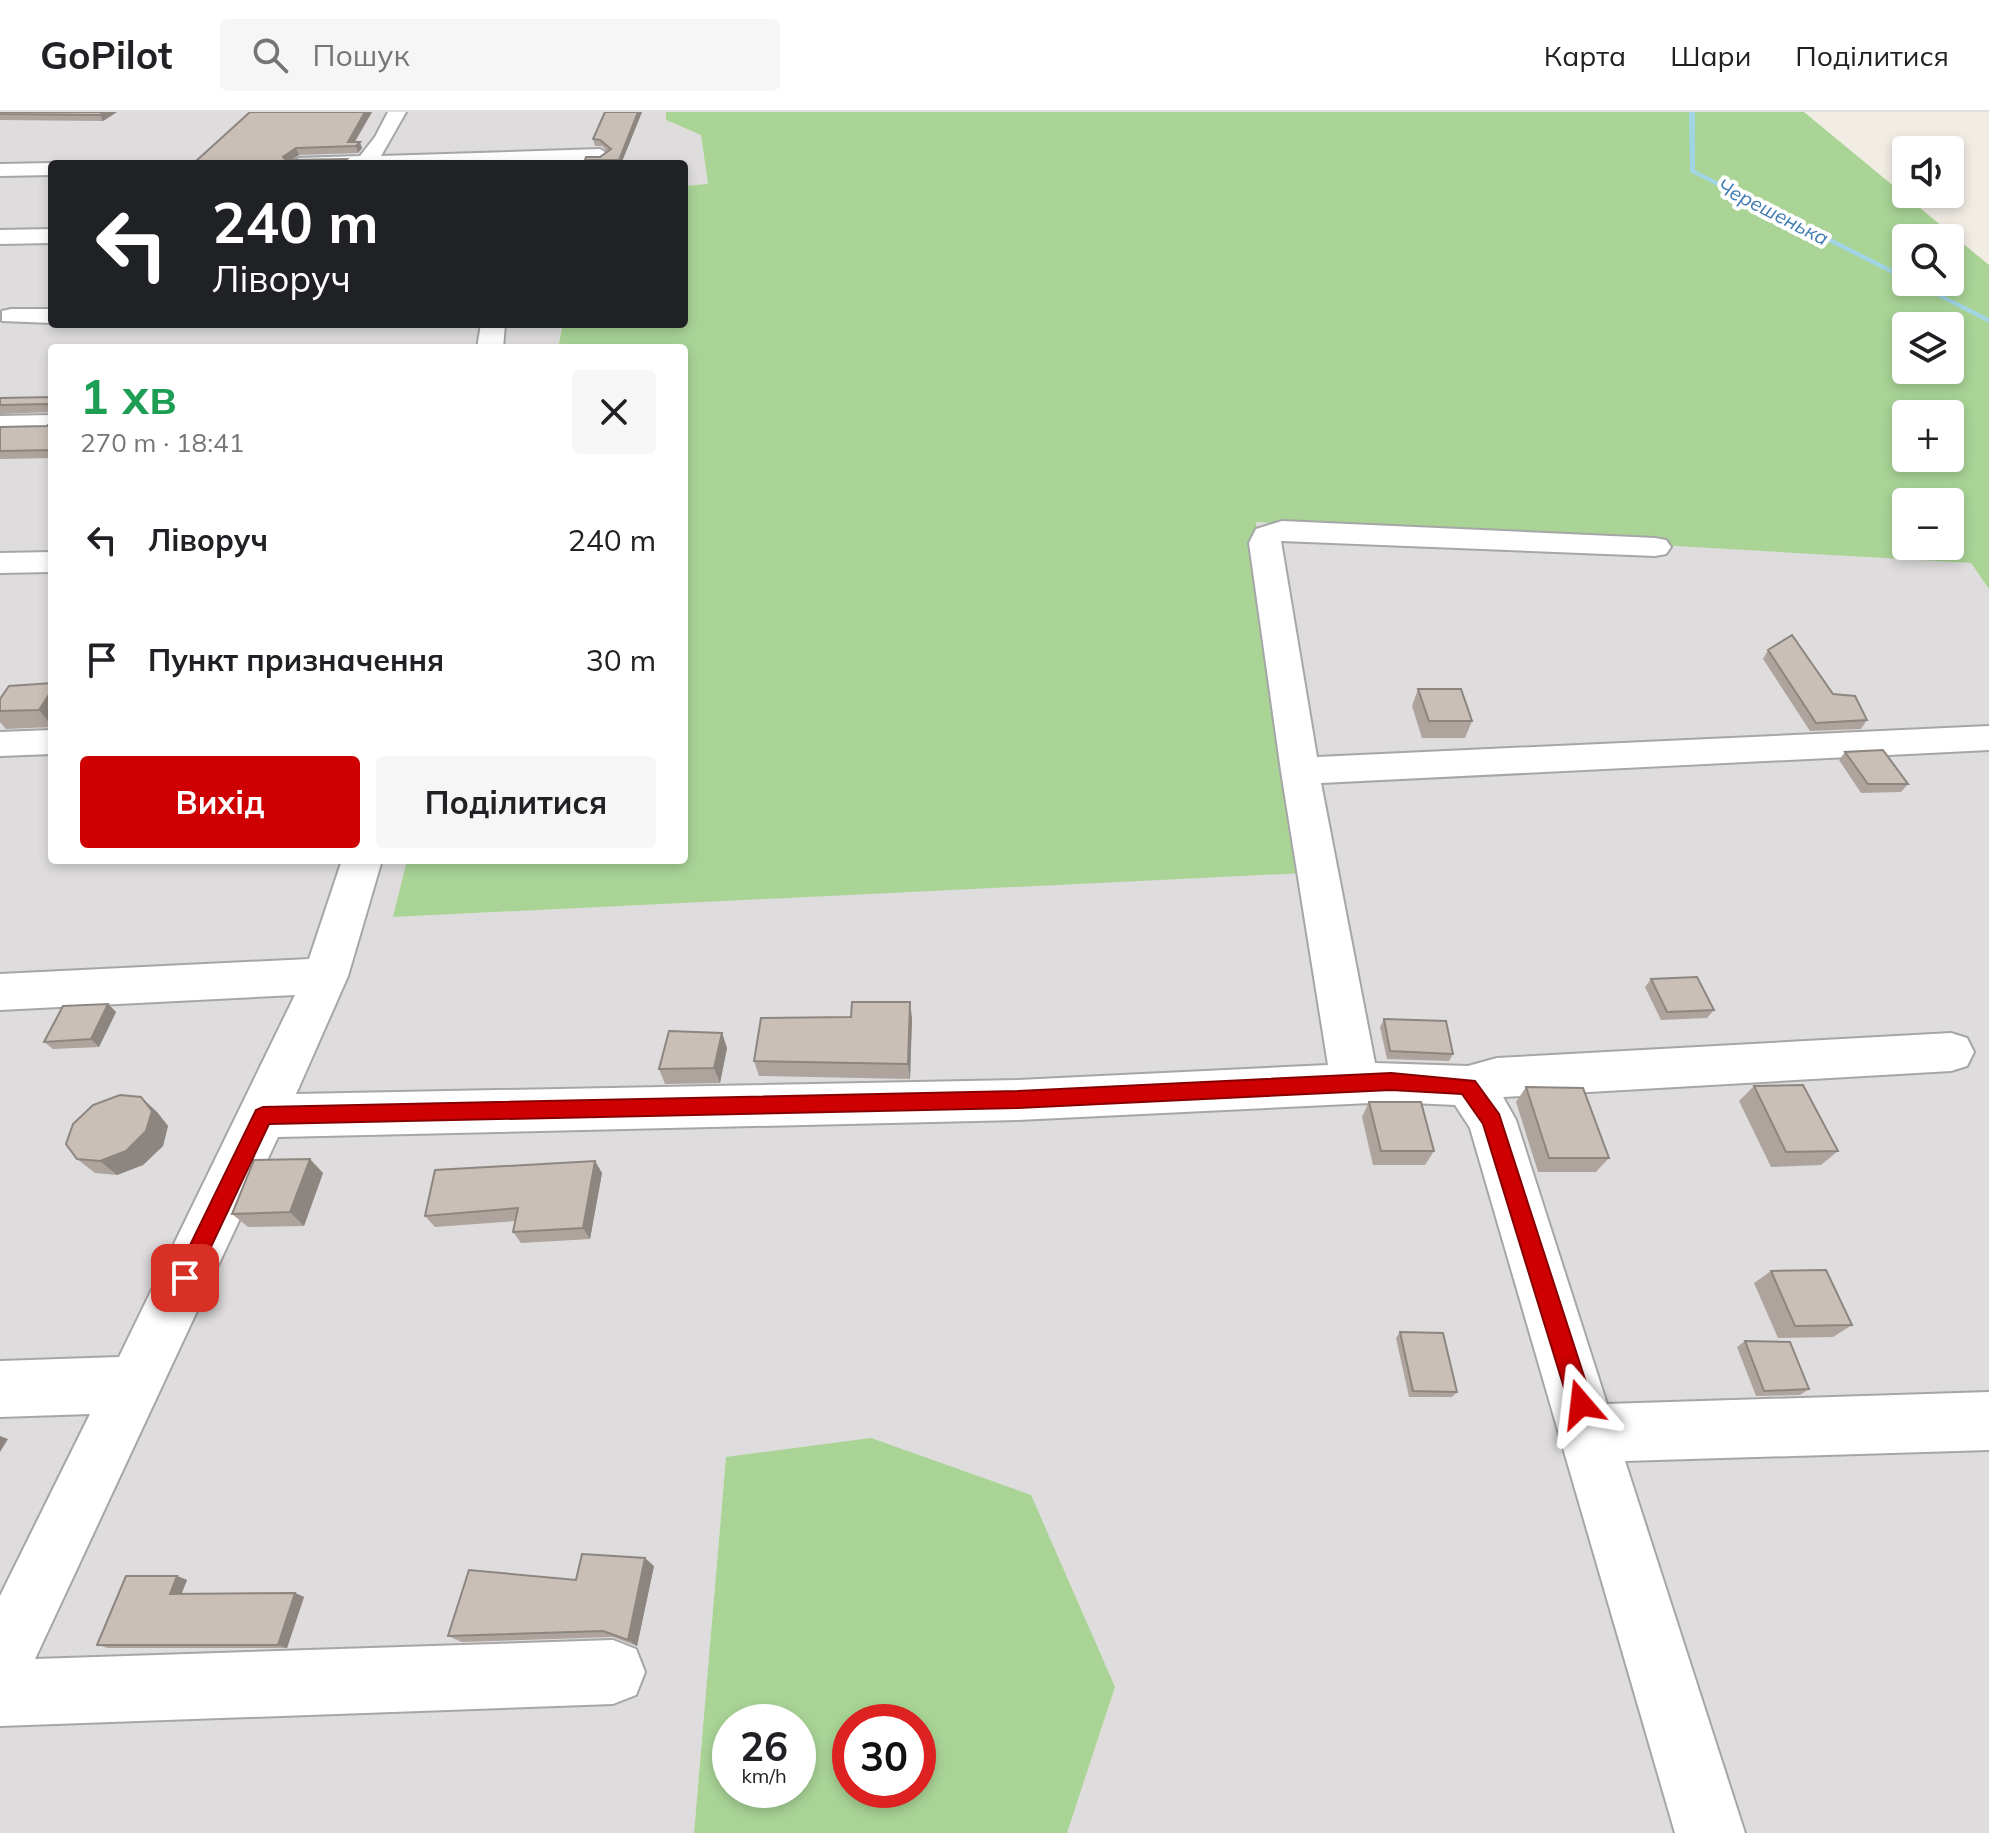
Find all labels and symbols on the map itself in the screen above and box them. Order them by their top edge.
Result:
water label: Черешенька [1713,173,1833,250]
pin [151,1244,219,1312]
position arrow [1539,1362,1623,1446]
speed limit sign: 30 [832,1704,936,1808]

